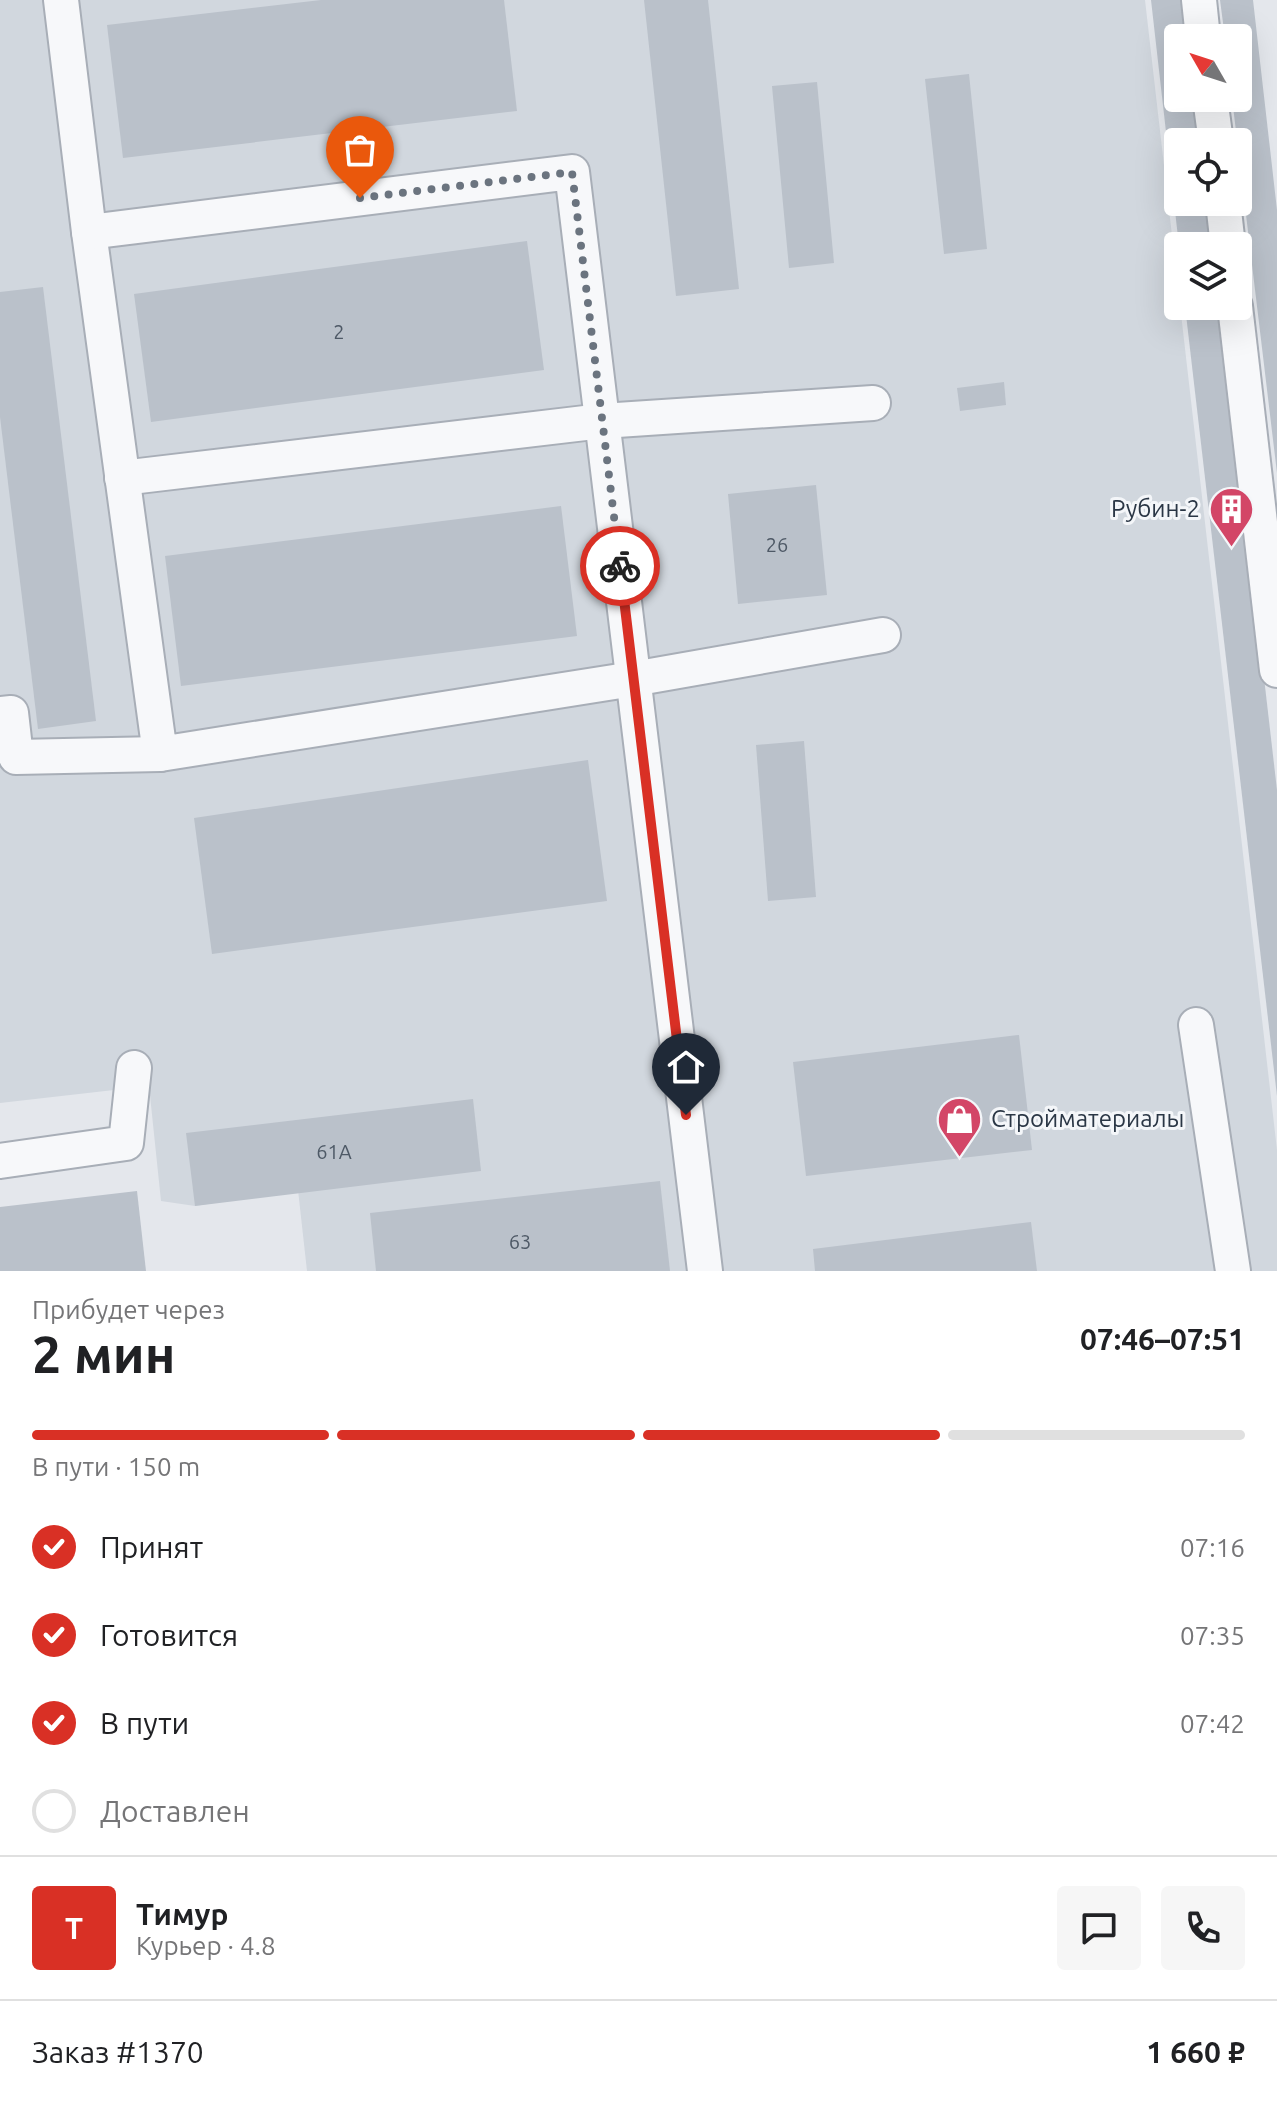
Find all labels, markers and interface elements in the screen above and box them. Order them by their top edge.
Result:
north arrow [1164,24,1252,112]
map controls [1164,24,1252,320]
pin [326,116,394,198]
icon: bag [338,128,382,172]
button: locate [1164,128,1252,216]
button: layers [1164,232,1252,320]
house number: 2 [333,320,345,343]
building icon: Рубин-2 [1207,485,1255,548]
place label: Рубин-2 [1111,495,1200,522]
courier [580,526,660,606]
house number: 26 [766,533,788,556]
icon: bike [598,544,642,588]
pin [652,1033,720,1115]
icon: home [664,1045,708,1089]
shop icon: Стройматериалы [936,1095,984,1158]
place label: Стройматериалы [991,1105,1184,1132]
house number: 61А [316,1140,352,1163]
house number: 63 [509,1230,531,1253]
text: Прибудет через [32,1295,225,1324]
text: 07:46–07:51 [1080,1322,1245,1356]
text: 2 мин [32,1325,175,1383]
text: В пути · 150 m [32,1452,200,1481]
icon: check [32,1525,76,1569]
text: Принят [100,1530,203,1564]
text: 07:16 [1180,1533,1245,1562]
icon: check [32,1613,76,1657]
text: Готовится [100,1618,238,1652]
text: 07:35 [1180,1621,1245,1650]
icon: check [32,1701,76,1745]
text: В пути [100,1706,189,1740]
text: 07:42 [1180,1709,1245,1738]
text: Доставлен [100,1794,250,1828]
button: chat [1057,1886,1141,1970]
button: phone [1161,1886,1245,1970]
text: Тимур [136,1897,228,1931]
text: Т [65,1911,83,1945]
text: Курьер · 4.8 [136,1931,276,1960]
text: Заказ #1370 [32,2035,204,2069]
text: 1 660 ₽ [1146,2035,1245,2069]

